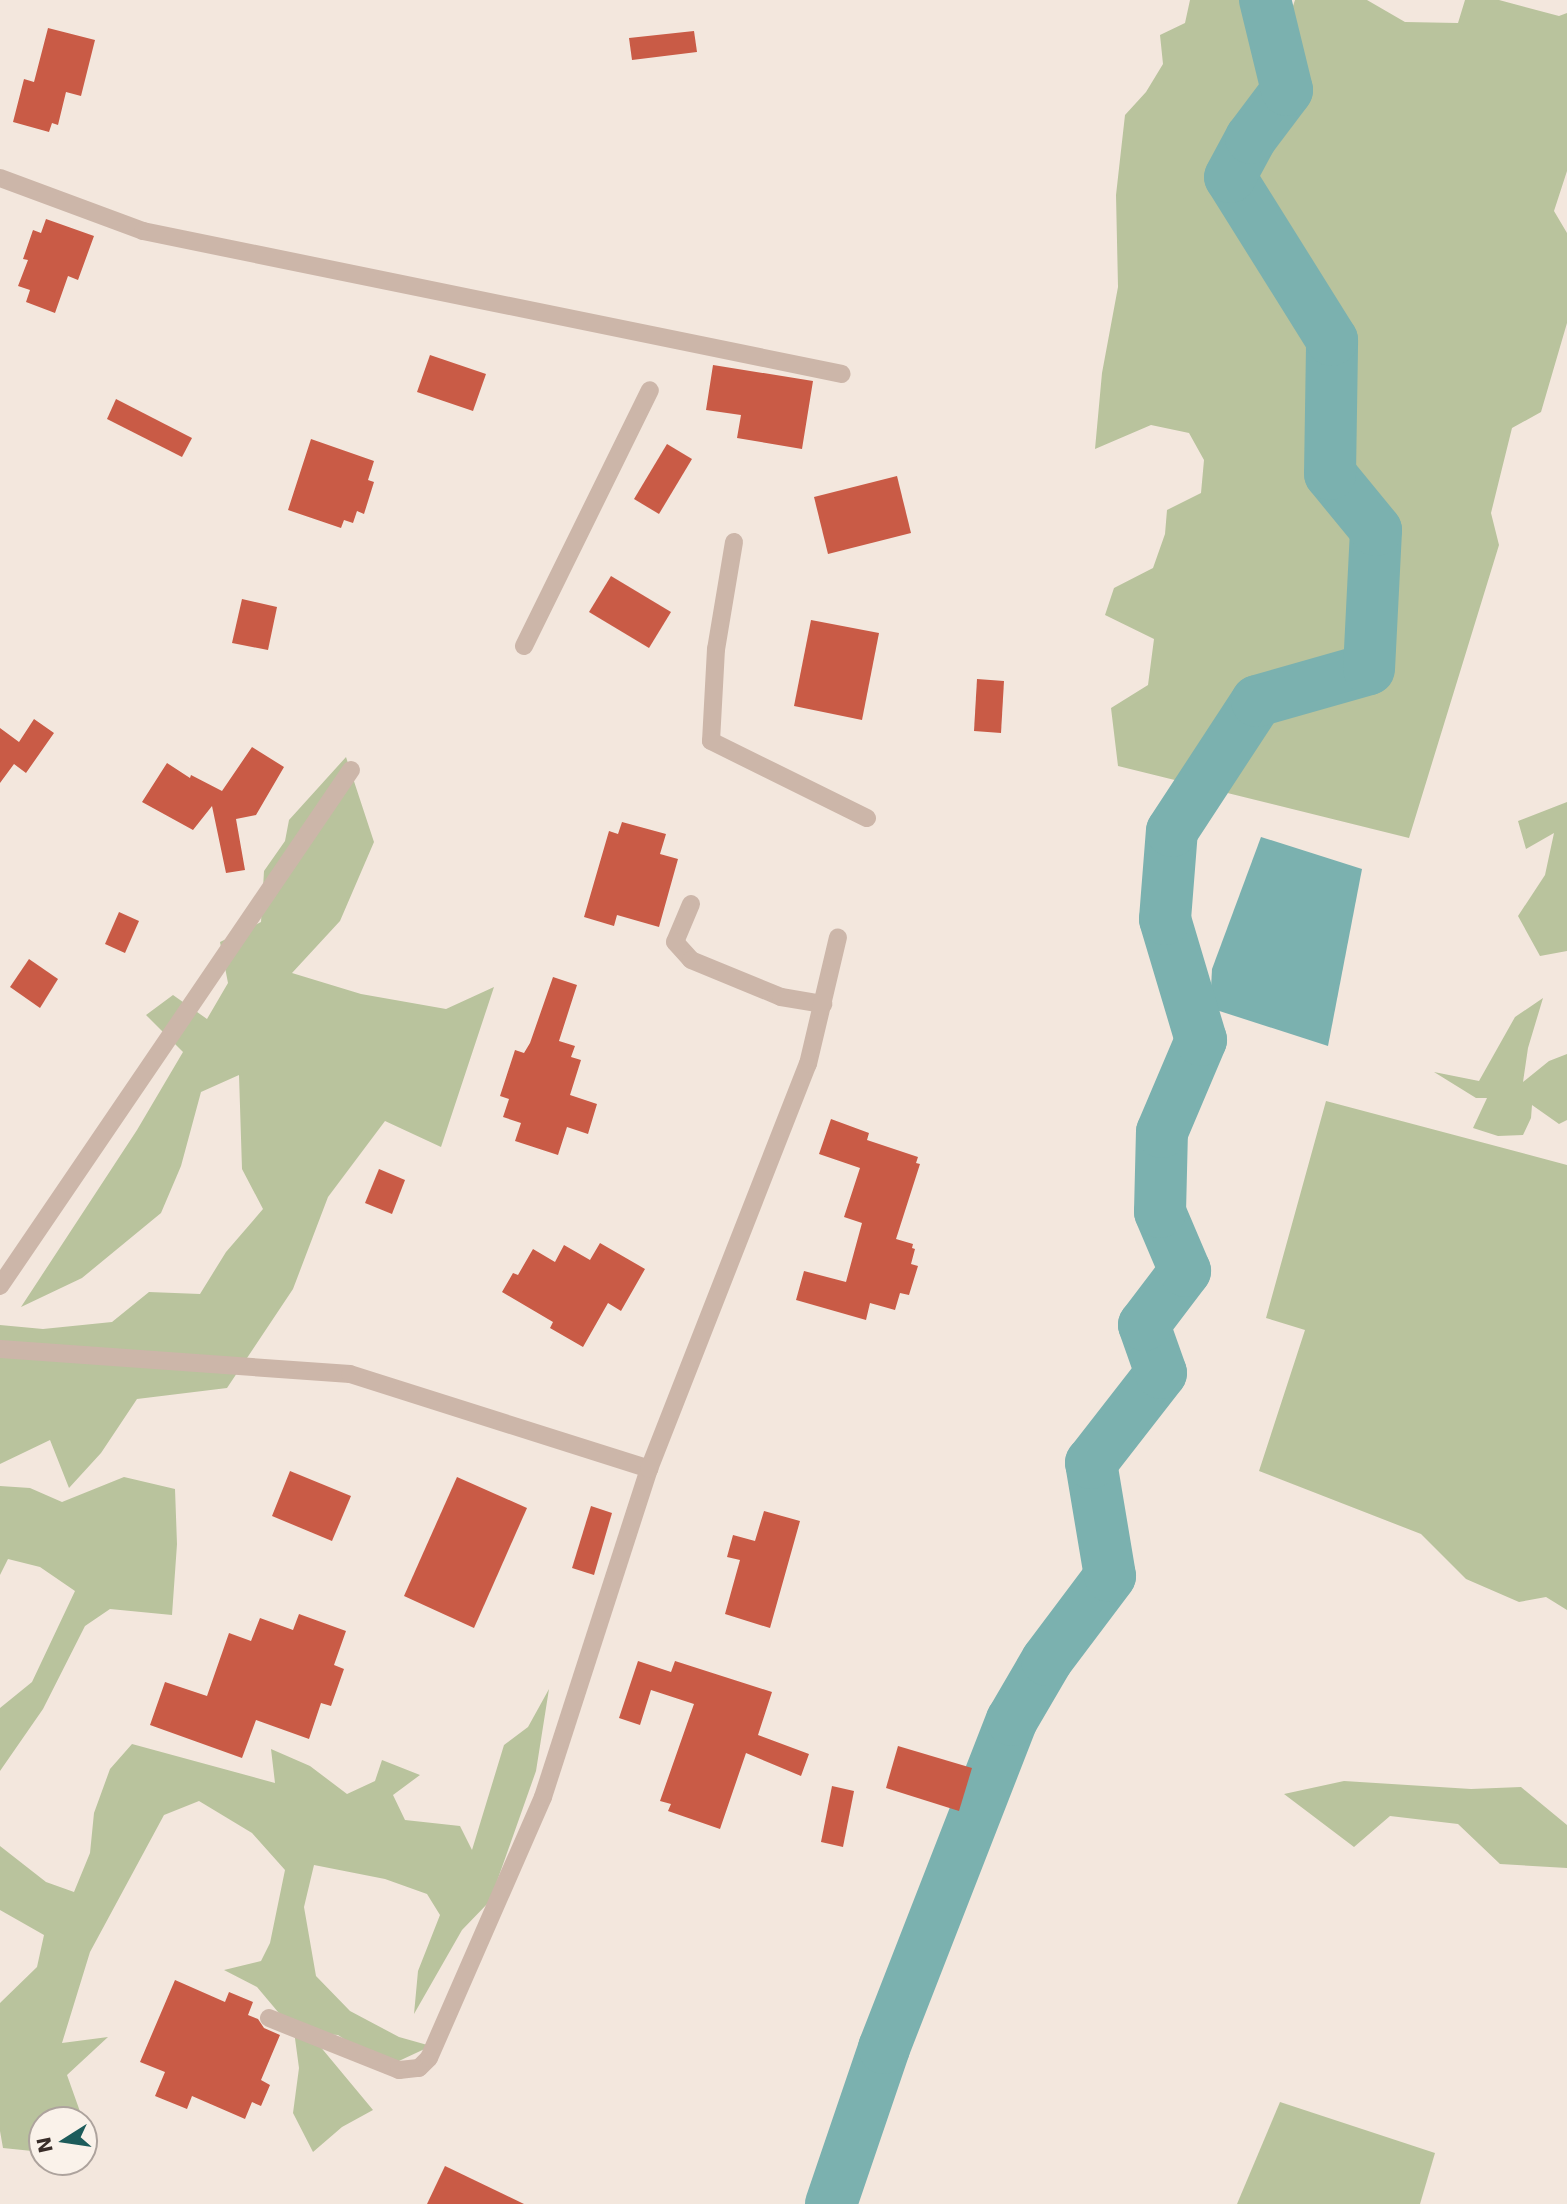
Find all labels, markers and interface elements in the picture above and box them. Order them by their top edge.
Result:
north arrow [28,2106,98,2176]
text: N [32,2135,57,2155]

